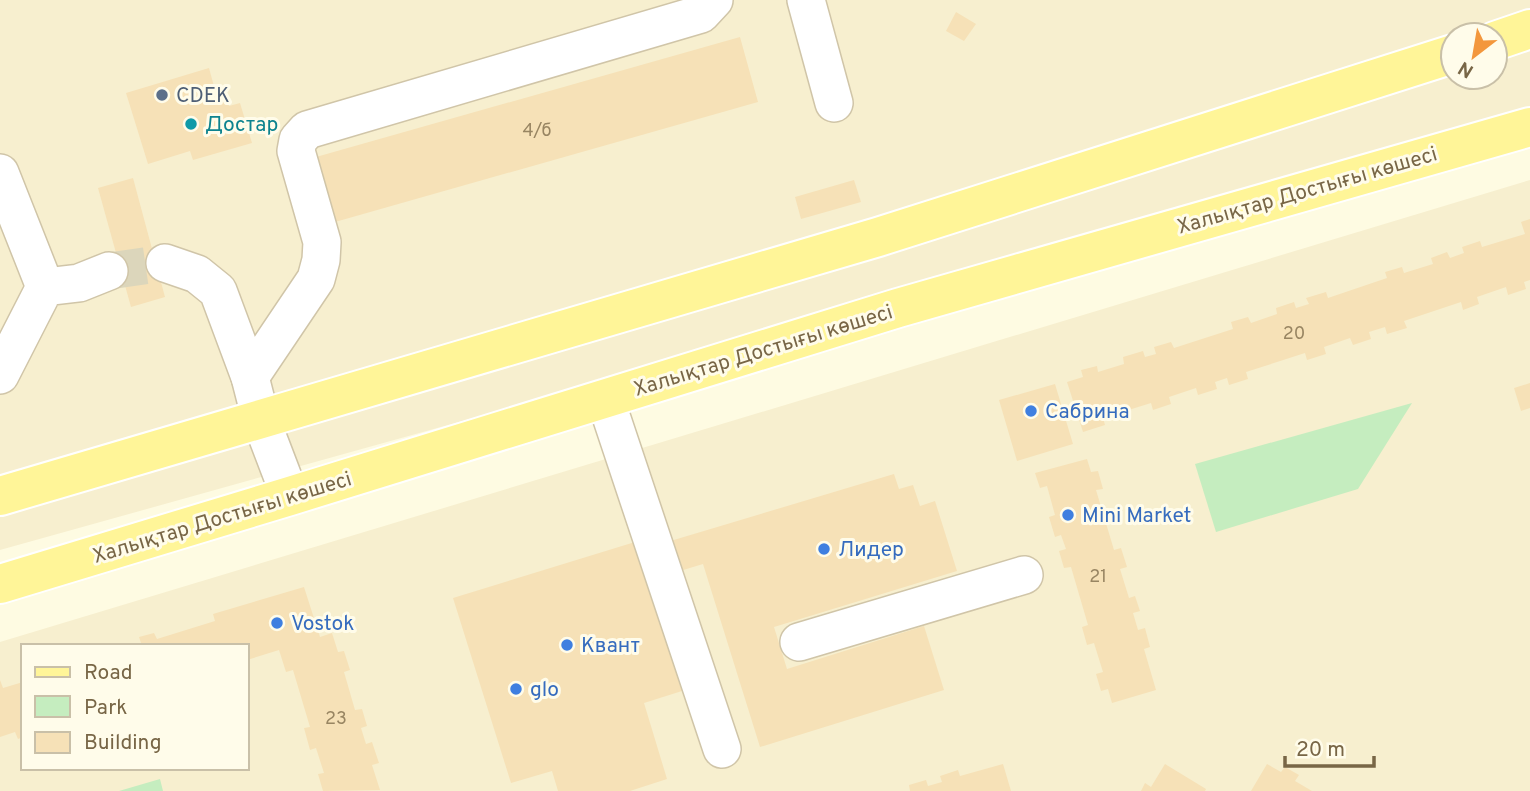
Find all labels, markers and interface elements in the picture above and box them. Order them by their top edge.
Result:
north arrow [1439,21,1509,91]
text: N [1454,55,1478,83]
place label: CDEK [176,83,230,110]
marker: CDEK [154,87,170,103]
place label: Достар [205,112,278,139]
marker: Достар [183,116,199,132]
house number: 4/б [522,120,552,143]
street label: Халықтар Достығы көшесі [1174,141,1441,242]
street label: Халықтар Достығы көшесі [631,299,896,404]
house number: 20 [1283,323,1305,346]
place label: Сабрина [1045,399,1130,426]
marker: Сабрина [1023,403,1039,419]
street label: Халықтар Достығы көшесі [90,466,355,571]
place label: Mini Market [1082,503,1192,530]
marker: Mini Market [1060,507,1076,523]
place label: Лидер [838,537,904,564]
marker: Лидер [816,541,832,557]
house number: 21 [1089,566,1107,589]
place label: Vostok [291,611,354,638]
marker: Vostok [269,615,285,631]
place label: Квант [581,633,640,660]
marker: Квант [559,637,575,653]
legend [21,644,248,770]
text: Road [84,660,133,687]
place label: glo [530,677,559,704]
marker: glo [508,681,524,697]
text: Park [84,695,127,722]
house number: 23 [325,708,347,731]
scale bar [1285,724,1374,768]
text: Building [84,730,162,757]
text: 20 m [1296,737,1345,764]

